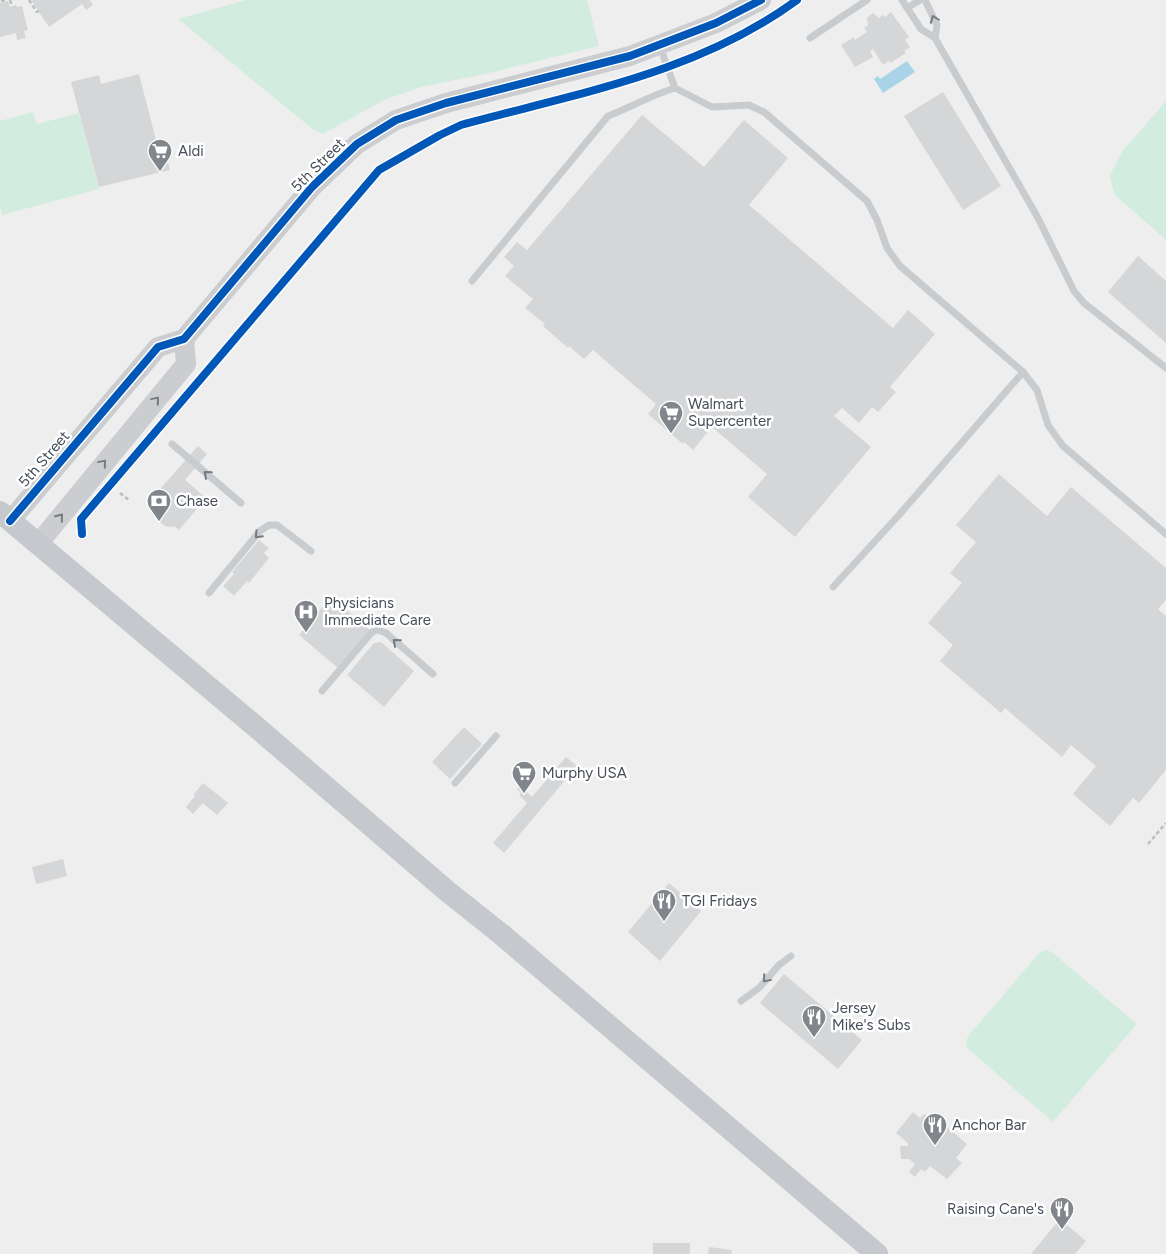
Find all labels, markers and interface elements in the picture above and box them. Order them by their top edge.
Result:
one-way arrow [930,15,940,24]
street label: 5th Street [287,134,349,196]
supermarket icon: Aldi [147,138,173,172]
place label: Aldi [178,142,204,160]
place label: Walmart Supercenter [688,395,771,430]
one-way arrow [150,397,159,406]
supermarket icon: Walmart Supercenter [658,400,684,434]
street label: 5th Street [15,427,73,491]
one-way arrow [97,460,106,469]
one-way arrow [203,470,212,479]
bank icon: Chase [146,488,172,522]
place label: Chase [176,492,218,510]
one-way arrow [54,513,63,522]
one-way arrow [255,530,264,539]
place label: Physicians Immediate Care [324,594,431,629]
hospital icon: Physicians Immediate Care [293,599,319,633]
one-way arrow [393,639,402,648]
supermarket icon: Murphy USA [511,760,537,794]
place label: Murphy USA [542,764,627,782]
restaurant icon: TGI Fridays [651,888,677,922]
place label: TGI Fridays [682,892,757,910]
one-way arrow [764,973,772,982]
place label: Jersey Mike's Subs [832,999,911,1034]
restaurant icon: Jersey Mike's Subs [801,1004,827,1038]
restaurant icon: Anchor Bar [922,1112,948,1146]
place label: Anchor Bar [952,1116,1026,1134]
restaurant icon: Raising Cane's [1049,1196,1075,1230]
place label: Raising Cane's [947,1200,1044,1218]

